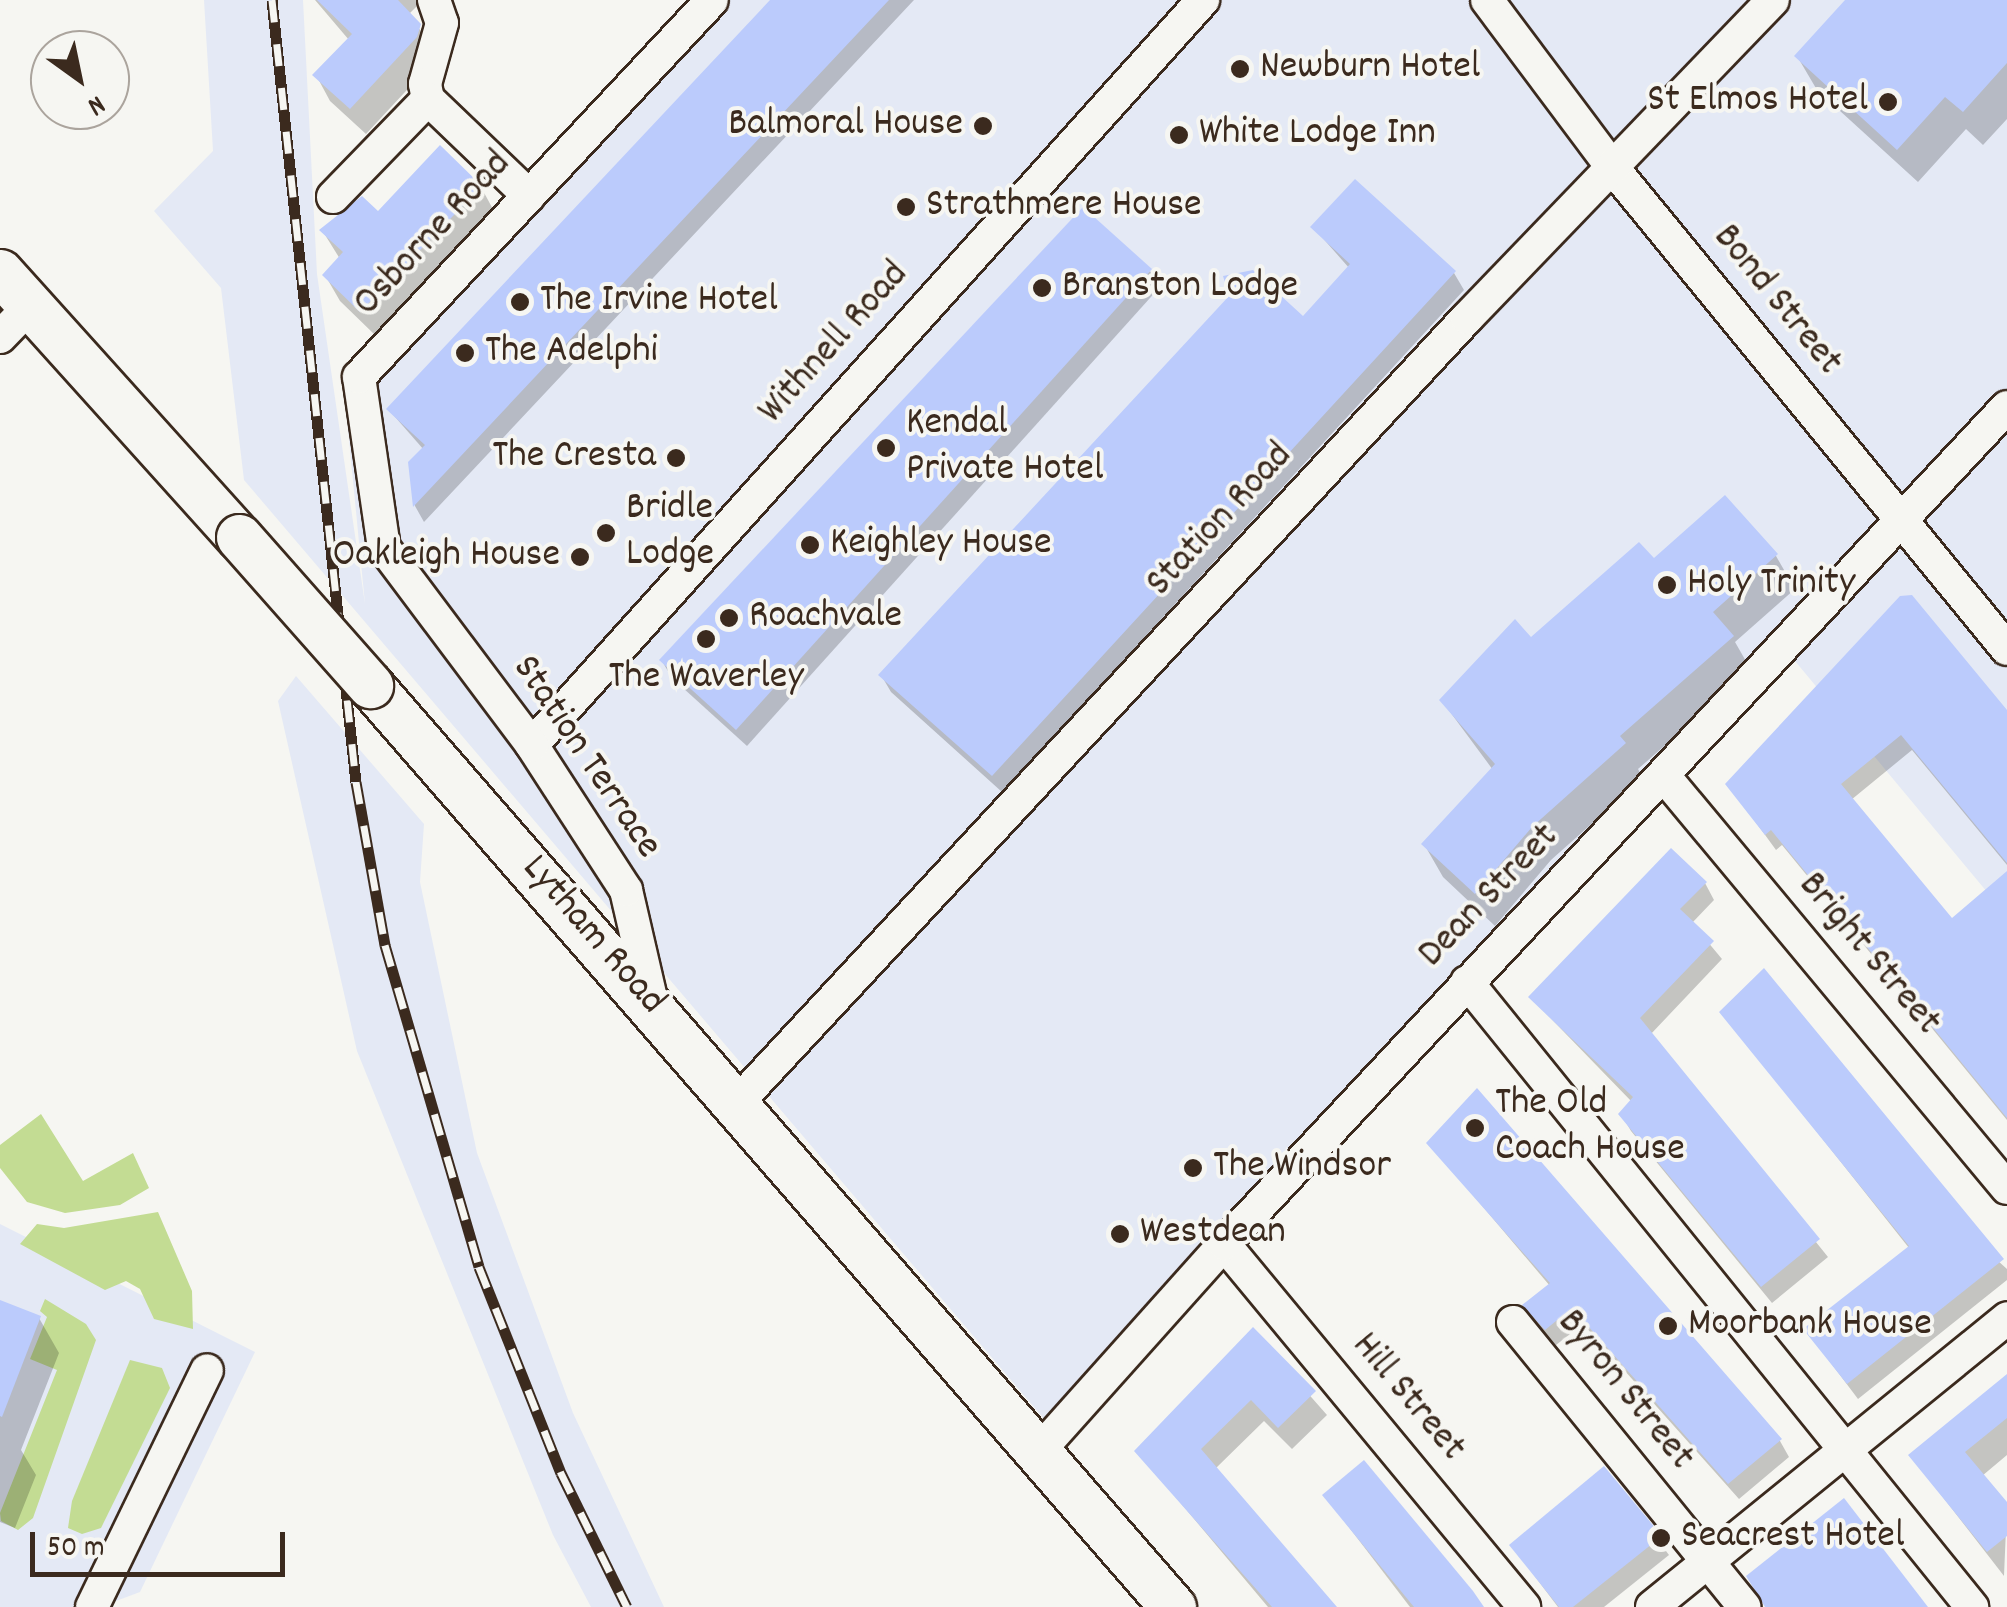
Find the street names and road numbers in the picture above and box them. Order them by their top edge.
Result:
street label: Osborne Road [345,142,523,328]
street label: Bond Street [1701,216,1851,386]
street label: Withnell Road [749,253,921,435]
street label: Station Road [1137,434,1305,608]
street label: Station Terrace [500,647,670,869]
street label: Dean Street [1410,815,1570,979]
street label: Lytham Road [510,846,674,1026]
street label: Bright Street [1786,864,1950,1046]
street label: Byron Street [1545,1301,1703,1481]
street label: Hill Street [1339,1324,1475,1472]

